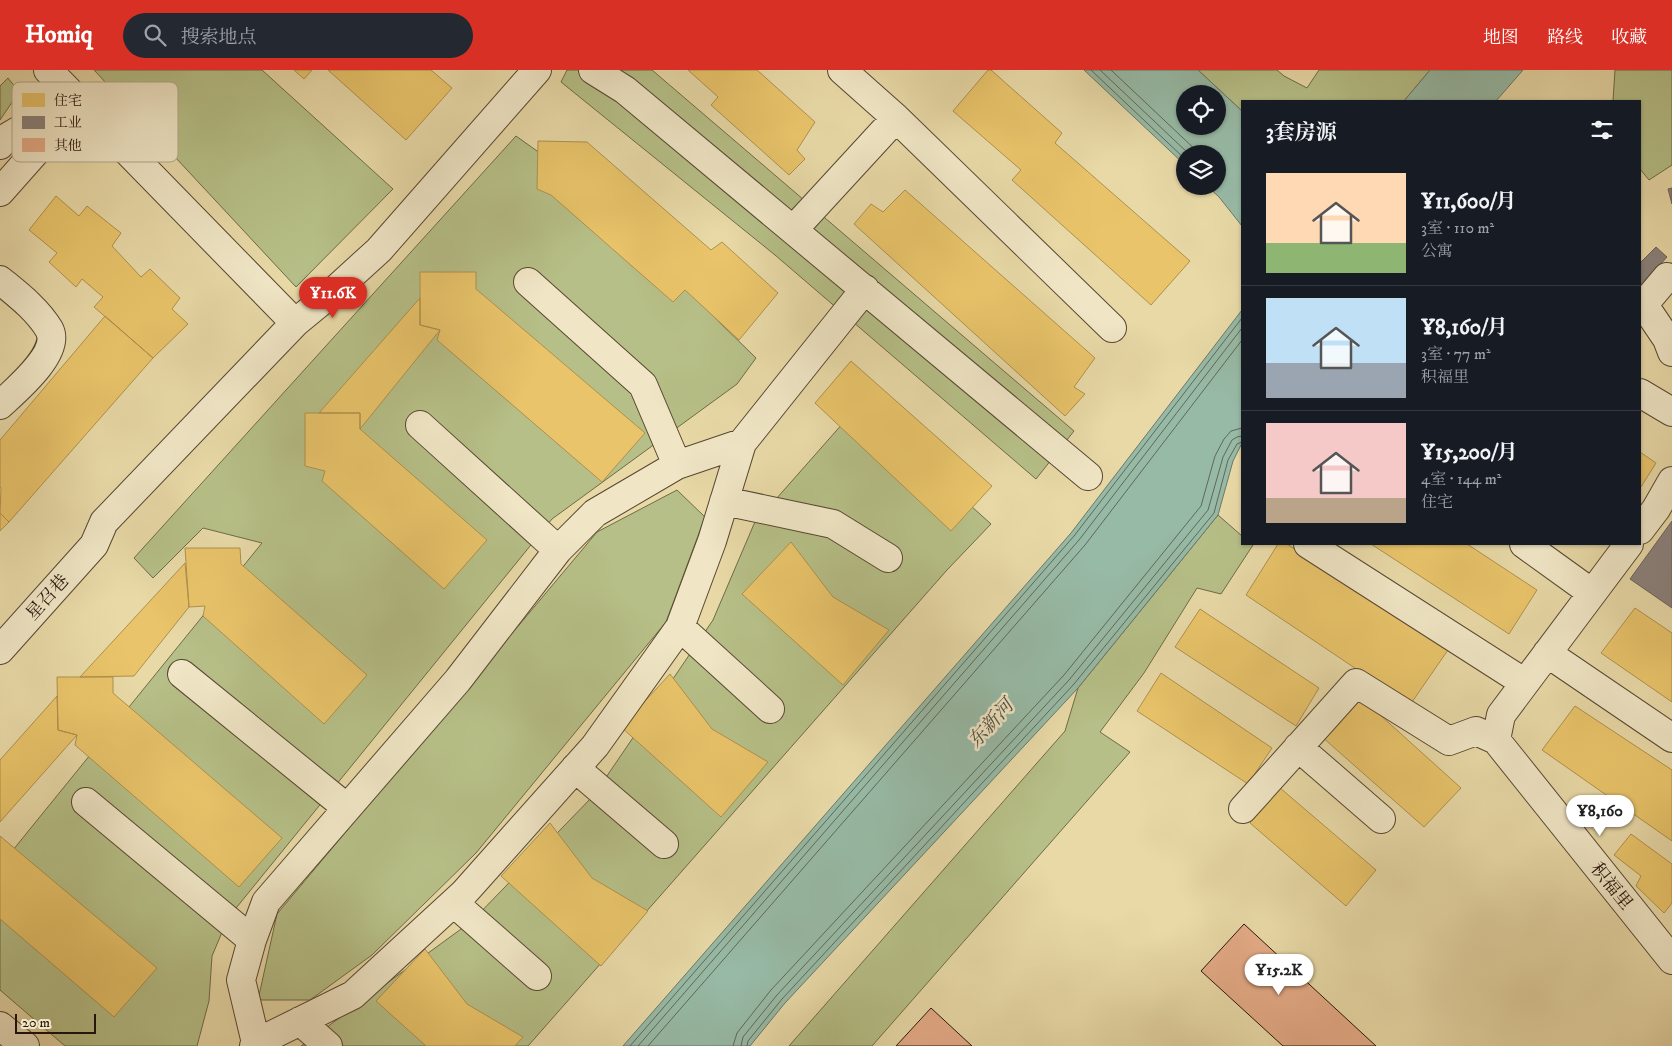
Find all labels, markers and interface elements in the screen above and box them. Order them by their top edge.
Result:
search box [123,13,473,58]
text: Homiq [25,20,93,50]
icon: search [141,21,169,49]
text: 搜索地点 [181,26,257,49]
text: 地图 [1483,27,1519,49]
text: 路线 [1547,27,1583,49]
text: 收藏 [1611,27,1647,49]
legend [12,82,178,162]
map controls [1176,85,1226,195]
button: locate [1176,85,1226,135]
text: 住宅 [54,92,82,110]
text: 工业 [54,114,82,132]
icon: filters [1588,116,1616,144]
text: 3套房源 [1266,120,1337,146]
text: 其他 [54,137,82,155]
button: layers [1176,145,1226,195]
text: ¥11,600/月 [1421,189,1516,215]
icon: home [1306,193,1366,253]
text: 3室 · 110 m² [1421,218,1494,238]
text: 公寓 [1421,241,1453,261]
pin: ¥11.6K [292,276,374,319]
text: ¥11.6K [310,283,356,303]
text: ¥8,160/月 [1421,315,1508,341]
icon: home [1306,318,1366,378]
text: 3室 · 77 m² [1421,344,1491,364]
text: 积福里 [1421,367,1469,387]
text: ¥15,200/月 [1421,440,1518,466]
icon: home [1306,443,1366,503]
text: 4室 · 144 m² [1421,469,1501,489]
text: 住宅 [1421,492,1453,512]
street label: 星召巷 [22,570,74,625]
water label: 东新河 [963,693,1021,753]
pin: ¥8,160 [1559,794,1641,837]
text: ¥8,160 [1577,801,1623,821]
street label: 积福里 [1586,859,1637,915]
pin: ¥15.2K [1238,954,1320,996]
text: ¥15.2K [1256,960,1302,980]
scale bar [15,1011,96,1034]
text: 20 m [22,1014,50,1032]

